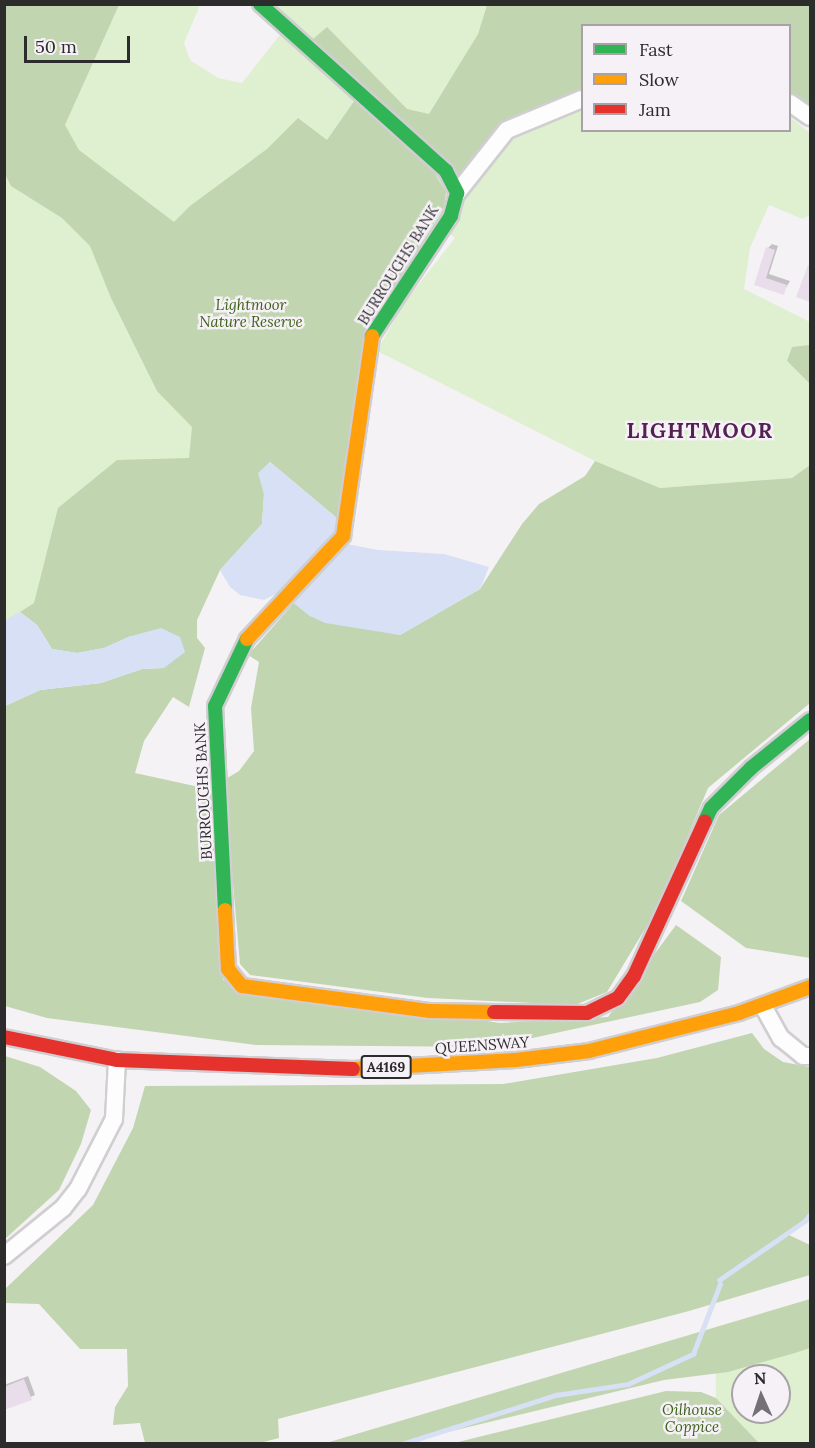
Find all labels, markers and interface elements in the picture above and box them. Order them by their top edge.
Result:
scale bar [27,24,134,62]
legend [581,24,791,132]
text: 50 m [35,35,77,58]
text: Fast [639,38,673,61]
text: Slow [639,68,679,91]
text: Jam [639,98,671,121]
street label: BURROUGHS BANK [354,202,442,328]
park label: Lightmoor Nature Reserve [199,295,303,330]
district label: LIGHTMOOR [626,418,774,444]
street label: BURROUGHS BANK [190,722,216,860]
street label: QUEENSWAY [434,1033,530,1057]
road number: A4169 [360,1056,412,1078]
north arrow [731,1364,791,1424]
text: N [753,1368,767,1388]
park label: Oilhouse Coppice [662,1400,722,1435]

